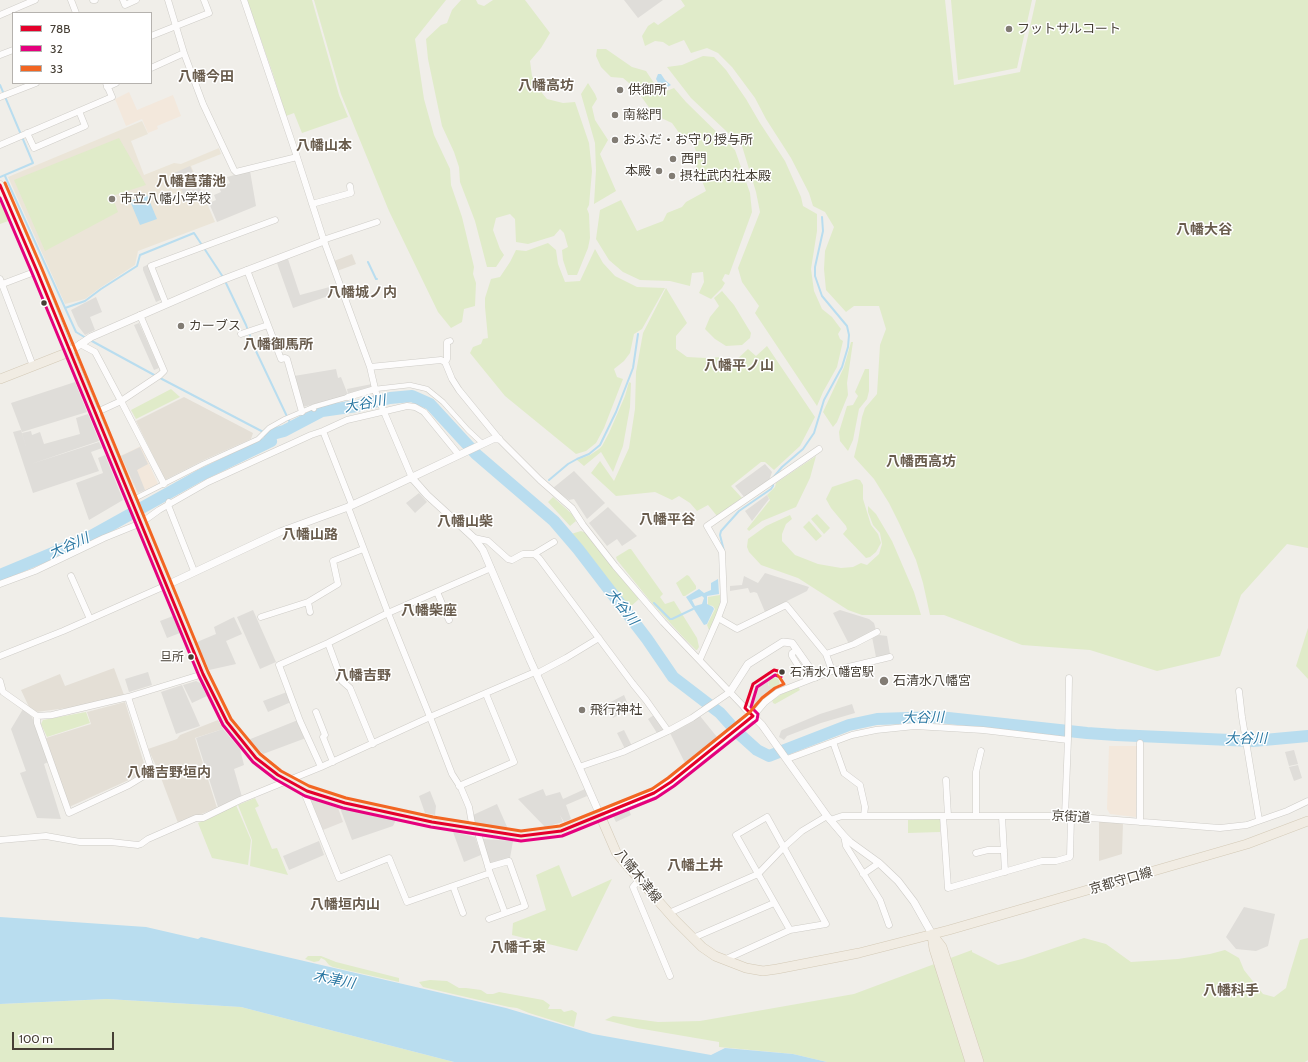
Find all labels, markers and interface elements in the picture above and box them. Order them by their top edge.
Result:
legend [12,12,152,84]
text: 78B [50,21,70,36]
place label: フットサルコート [1017,21,1121,37]
marker: フットサルコート [1004,24,1014,34]
text: 32 [50,41,63,56]
text: 33 [50,61,63,76]
district label: 八幡今田 [178,69,234,85]
district label: 八幡高坊 [518,78,574,94]
place label: 供御所 [628,82,667,98]
marker: 供御所 [615,85,625,95]
place label: 南総門 [623,107,662,123]
marker: 南総門 [610,110,620,120]
place label: おふだ・お守り授与所 [623,132,753,148]
marker: おふだ・お守り授与所 [610,135,620,145]
district label: 八幡山本 [296,138,352,154]
place label: 西門 [681,151,707,167]
marker: 西門 [668,154,678,164]
place label: 本殿 [625,163,651,179]
marker: 本殿 [654,166,664,176]
place label: 摂社武内社本殿 [680,168,771,184]
marker: 摂社武内社本殿 [667,171,677,181]
district label: 八幡菖蒲池 [156,174,226,190]
place label: 市立八幡小学校 [120,191,211,207]
marker: 市立八幡小学校 [107,194,117,204]
district label: 八幡大谷 [1176,222,1232,238]
district label: 八幡城ノ内 [327,285,397,301]
unlabelled marker [39,298,49,308]
place label: カーブス [189,318,241,334]
marker: カーブス [176,321,186,331]
district label: 八幡御馬所 [243,337,313,353]
district label: 八幡平ノ山 [704,358,774,374]
water label: 大谷川 [343,392,387,416]
district label: 八幡西高坊 [886,454,956,470]
district label: 八幡平谷 [639,512,695,528]
district label: 八幡山柴 [437,514,493,530]
district label: 八幡山路 [282,527,338,543]
water label: 大谷川 [46,530,92,562]
water label: 大谷川 [602,585,642,629]
district label: 八幡柴座 [401,603,457,619]
place label: 旦所 [160,650,184,664]
marker: 旦所 [186,652,196,662]
place label: 石清水八幡宮駅 [790,665,874,679]
marker: 石清水八幡宮駅 [777,667,787,677]
district label: 八幡吉野 [335,668,391,684]
place label: 石清水八幡宮 [893,673,971,689]
marker: 石清水八幡宮 [878,675,890,687]
place label: 飛行神社 [590,702,642,718]
marker: 飛行神社 [577,705,587,715]
water label: 大谷川 [902,709,944,727]
water label: 大谷川 [1225,731,1267,747]
district label: 八幡吉野垣内 [127,765,211,781]
street label: 京街道 [1051,808,1091,826]
street label: 八幡木津線 [611,846,665,906]
district label: 八幡土井 [667,858,723,874]
street label: 京都守口線 [1088,865,1154,897]
district label: 八幡垣内山 [310,897,380,913]
district label: 八幡千束 [490,940,546,956]
water label: 木津川 [312,968,356,992]
district label: 八幡科手 [1203,983,1259,999]
scale bar [14,1024,116,1050]
text: 100 m [19,1031,53,1046]

